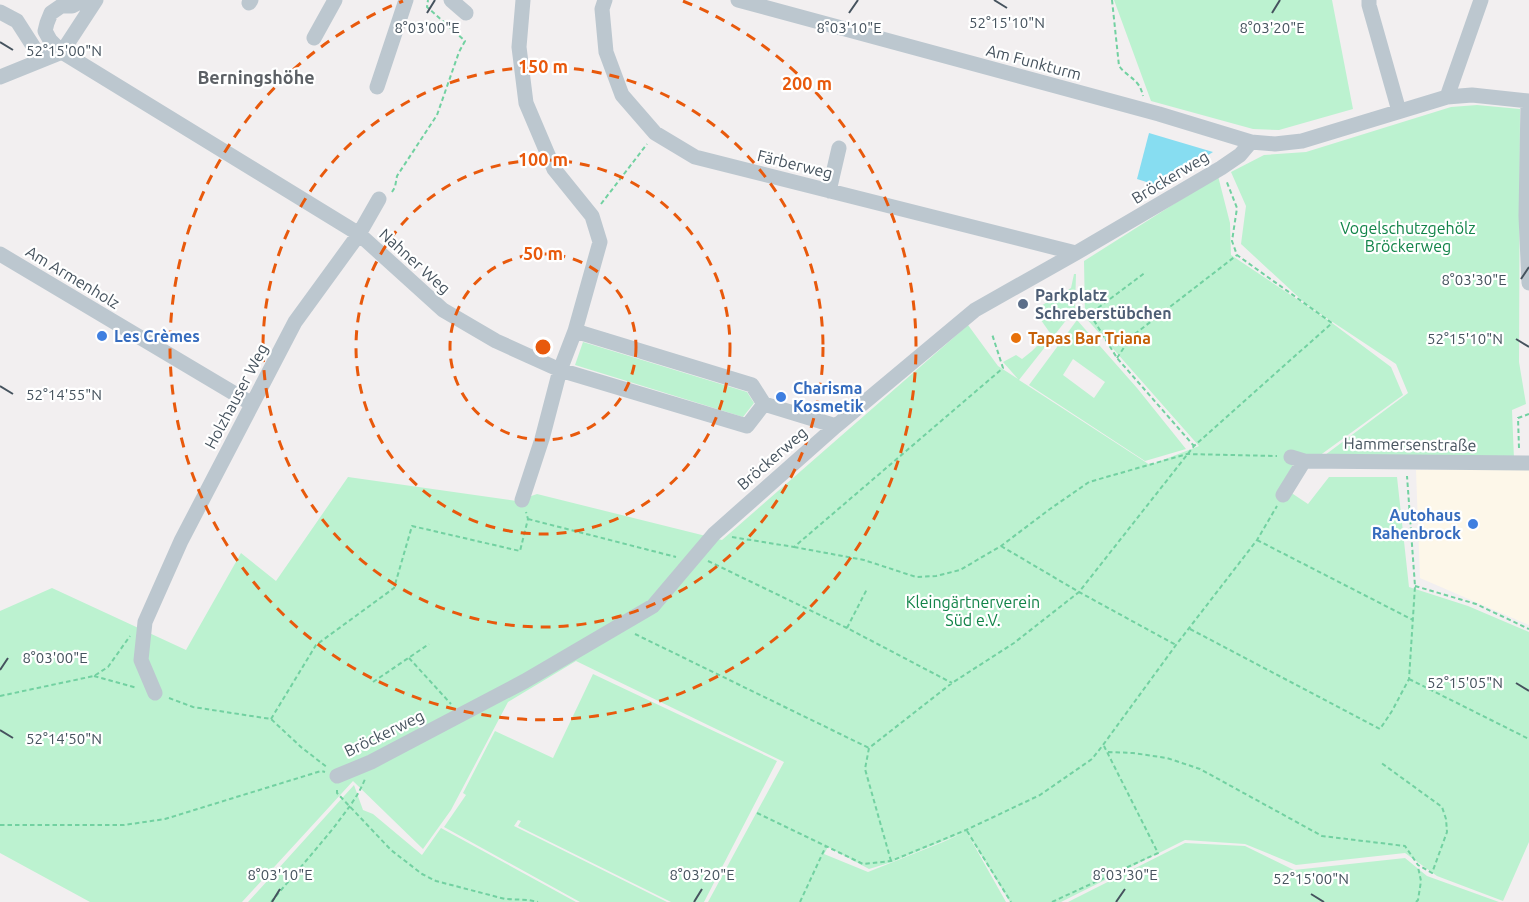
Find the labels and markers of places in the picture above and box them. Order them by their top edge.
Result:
place label: Parkplatz Schreberstübchen [1035,286,1172,322]
marker: Parkplatz Schreberstübchen [1016,297,1030,311]
place label: Les Crèmes [114,327,200,345]
marker: Les Crèmes [95,329,109,343]
place label: Tapas Bar Triana [1028,329,1151,347]
marker: Tapas Bar Triana [1009,331,1023,345]
centre of rings [533,337,553,357]
place label: Charisma Kosmetik [793,379,864,415]
marker: Charisma Kosmetik [774,390,788,404]
place label: Autohaus Rahenbrock [1372,506,1461,542]
marker: Autohaus Rahenbrock [1466,517,1480,531]

